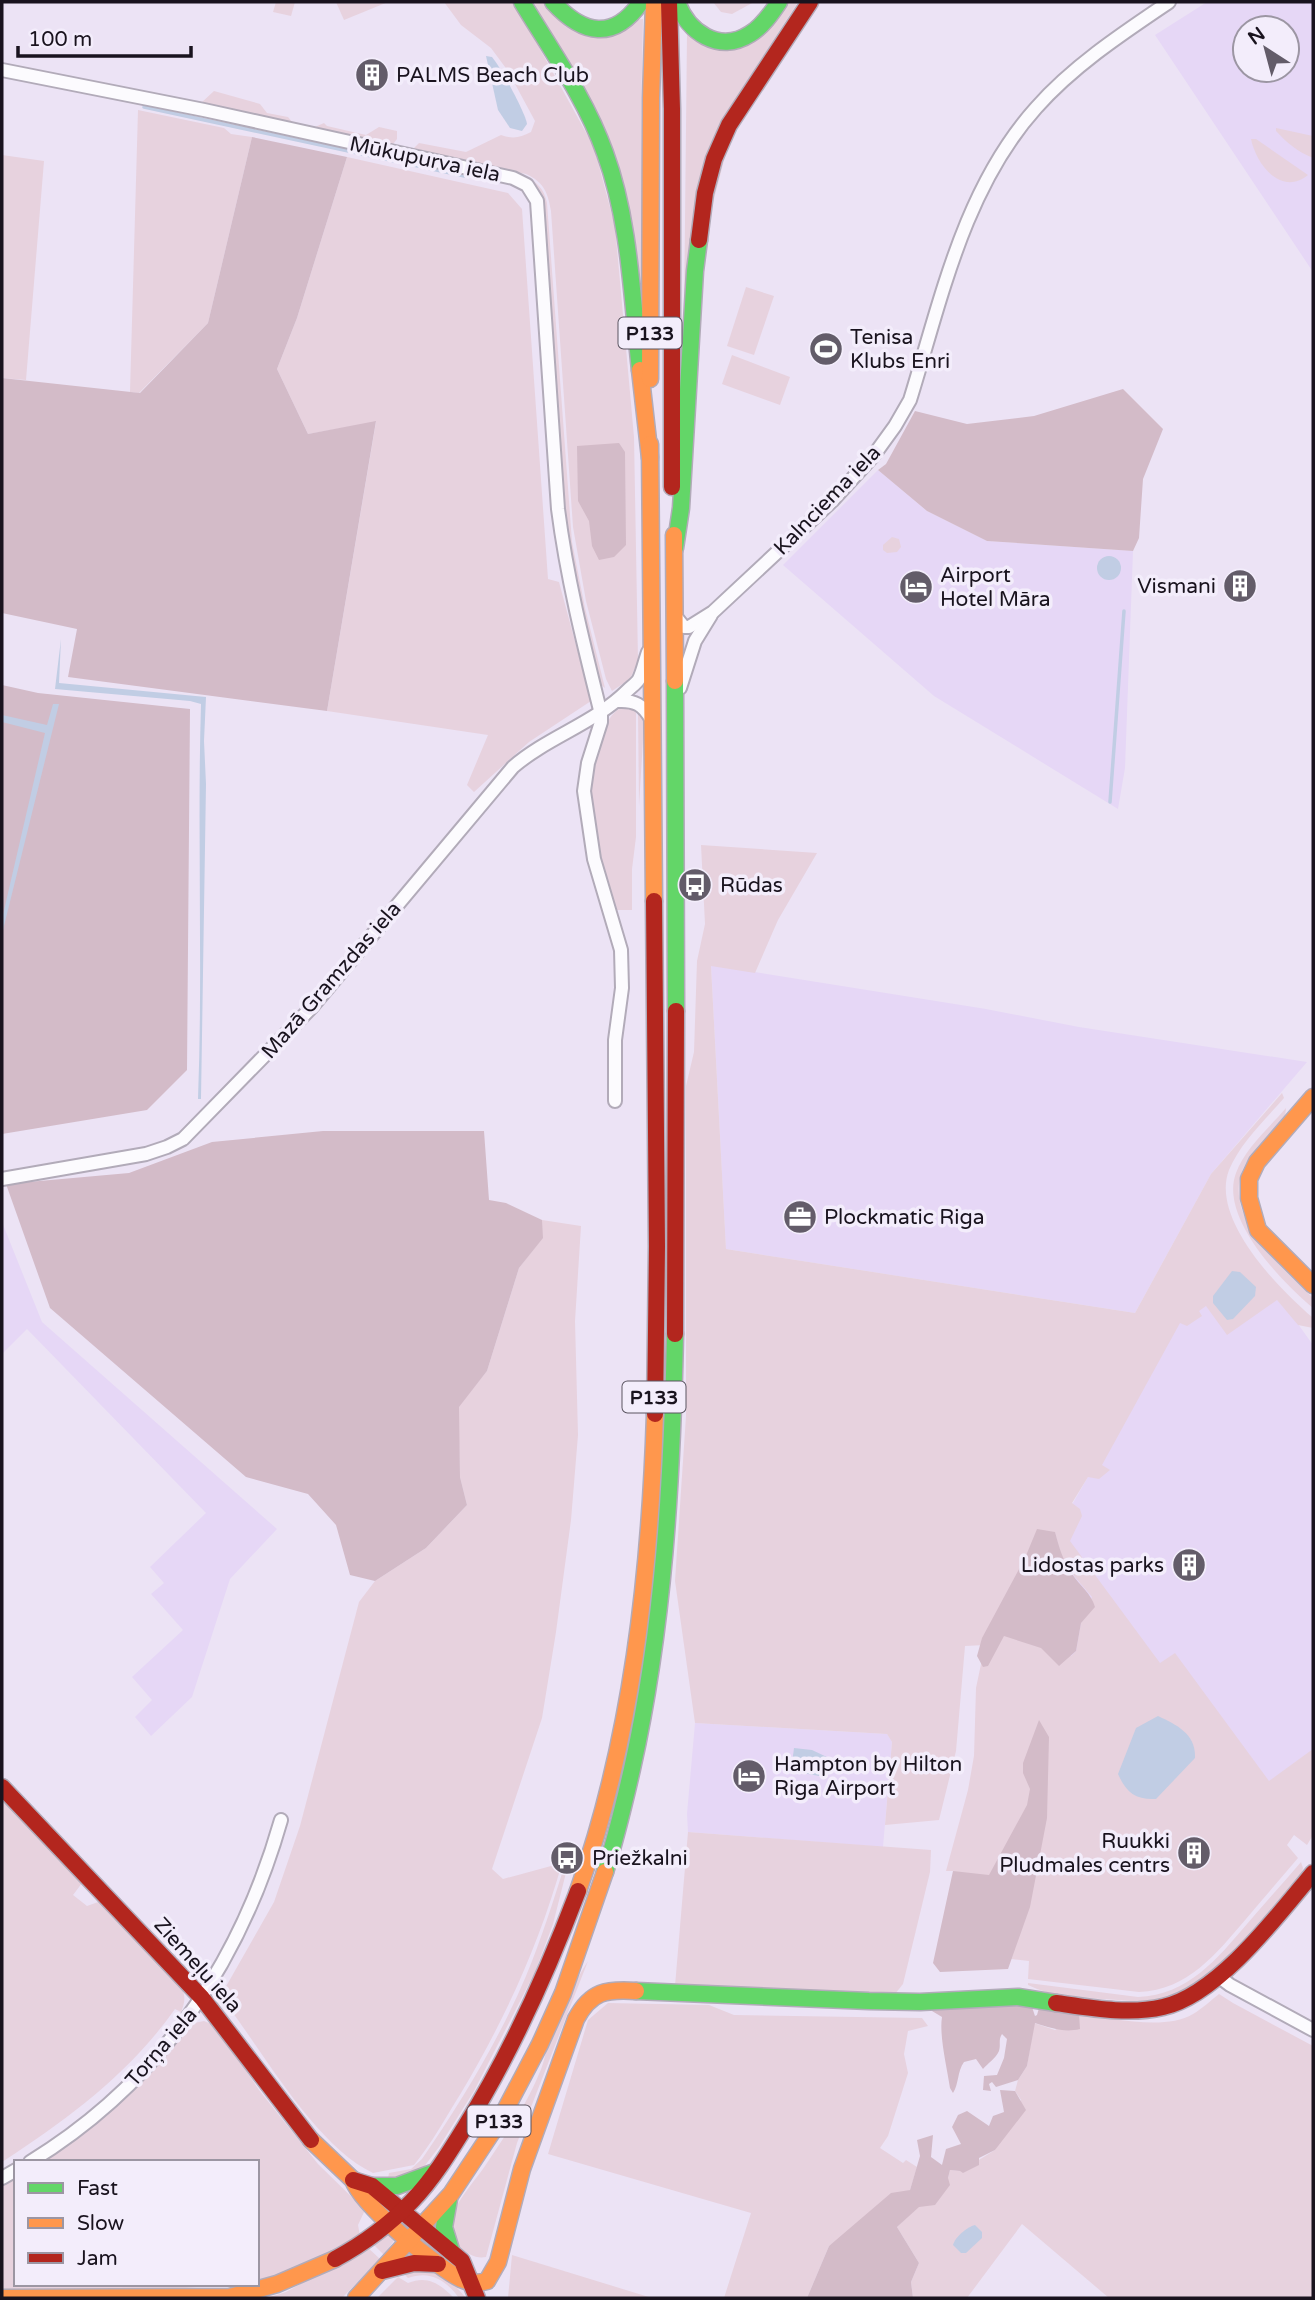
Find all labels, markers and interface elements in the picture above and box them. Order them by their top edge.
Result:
scale bar [18,14,191,58]
north arrow [1231,14,1301,84]
text: N [1244,23,1269,49]
text: 100 m [28,27,92,52]
building icon: PALMS Beach Club [353,56,391,94]
place label: PALMS Beach Club [396,63,589,88]
street label: Mūkupurva iela [347,131,503,188]
road number: P133 [618,318,682,348]
place label: Tenisa Klubs Enri [850,325,950,374]
sports icon: Tenisa Klubs Enri [807,330,845,368]
street label: Kalnciema iela [769,440,886,560]
place label: Airport Hotel Māra [940,563,1051,612]
building icon: Vismani [1221,567,1259,605]
hotel icon: Airport Hotel Māra [897,568,935,606]
place label: Vismani [1137,574,1216,599]
bus stop icon: Rūdas [676,866,714,904]
place label: Rūdas [720,873,783,898]
street label: Mazā Gramzdas iela [256,897,406,1064]
office icon: Plockmatic Riga [781,1198,819,1236]
place label: Plockmatic Riga [824,1205,985,1230]
road number: P133 [622,1382,686,1413]
building icon: Lidostas parks [1170,1546,1208,1584]
place label: Lidostas parks [1021,1553,1164,1578]
place label: Hampton by Hilton Riga Airport [774,1752,962,1801]
hotel icon: Hampton by Hilton Riga Airport [730,1757,768,1795]
place label: Ruukki Pludmales centrs [999,1829,1170,1878]
building icon: Ruukki Pludmales centrs [1175,1834,1213,1872]
bus stop icon: Priežkalni [548,1839,586,1877]
place label: Priežkalni [592,1846,688,1871]
street label: Ziemeļu iela [148,1913,247,2018]
street label: Torņa iela [120,2003,202,2092]
road number: P133 [468,2106,530,2136]
legend [14,2160,259,2286]
text: Fast [77,2176,118,2201]
text: Slow [77,2211,125,2236]
text: Jam [77,2246,118,2271]

